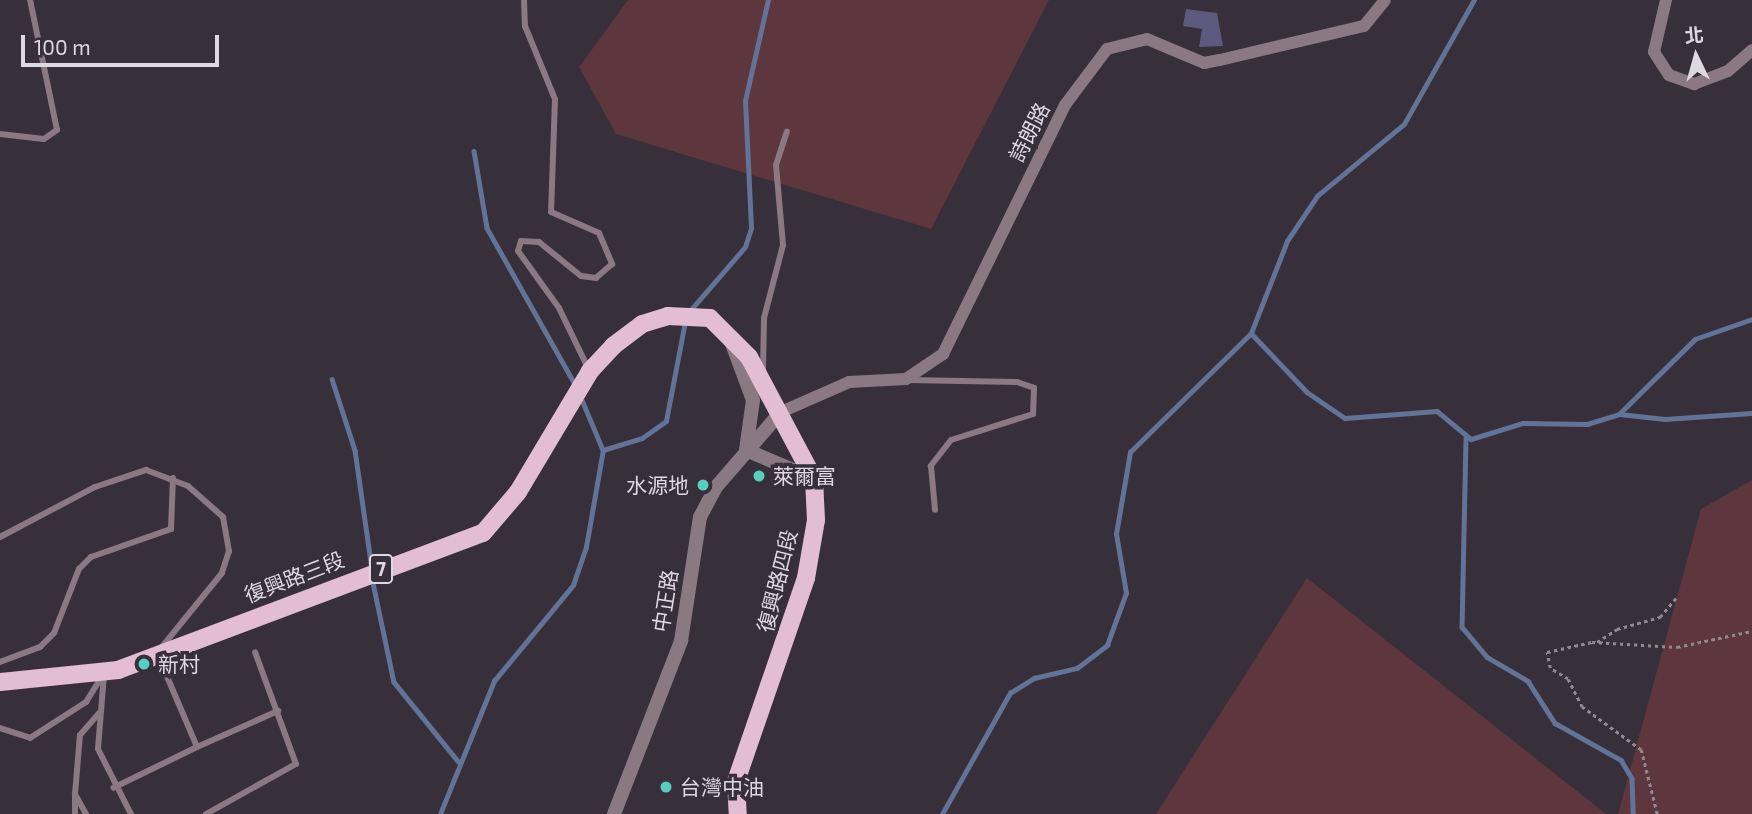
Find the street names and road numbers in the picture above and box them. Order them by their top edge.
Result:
street label: 詩朗路 [1003,98,1055,166]
street label: 復興路四段 [752,527,802,635]
street label: 復興路三段 [240,546,348,608]
road number: 7 [369,554,393,584]
street label: 中正路 [648,568,682,634]

